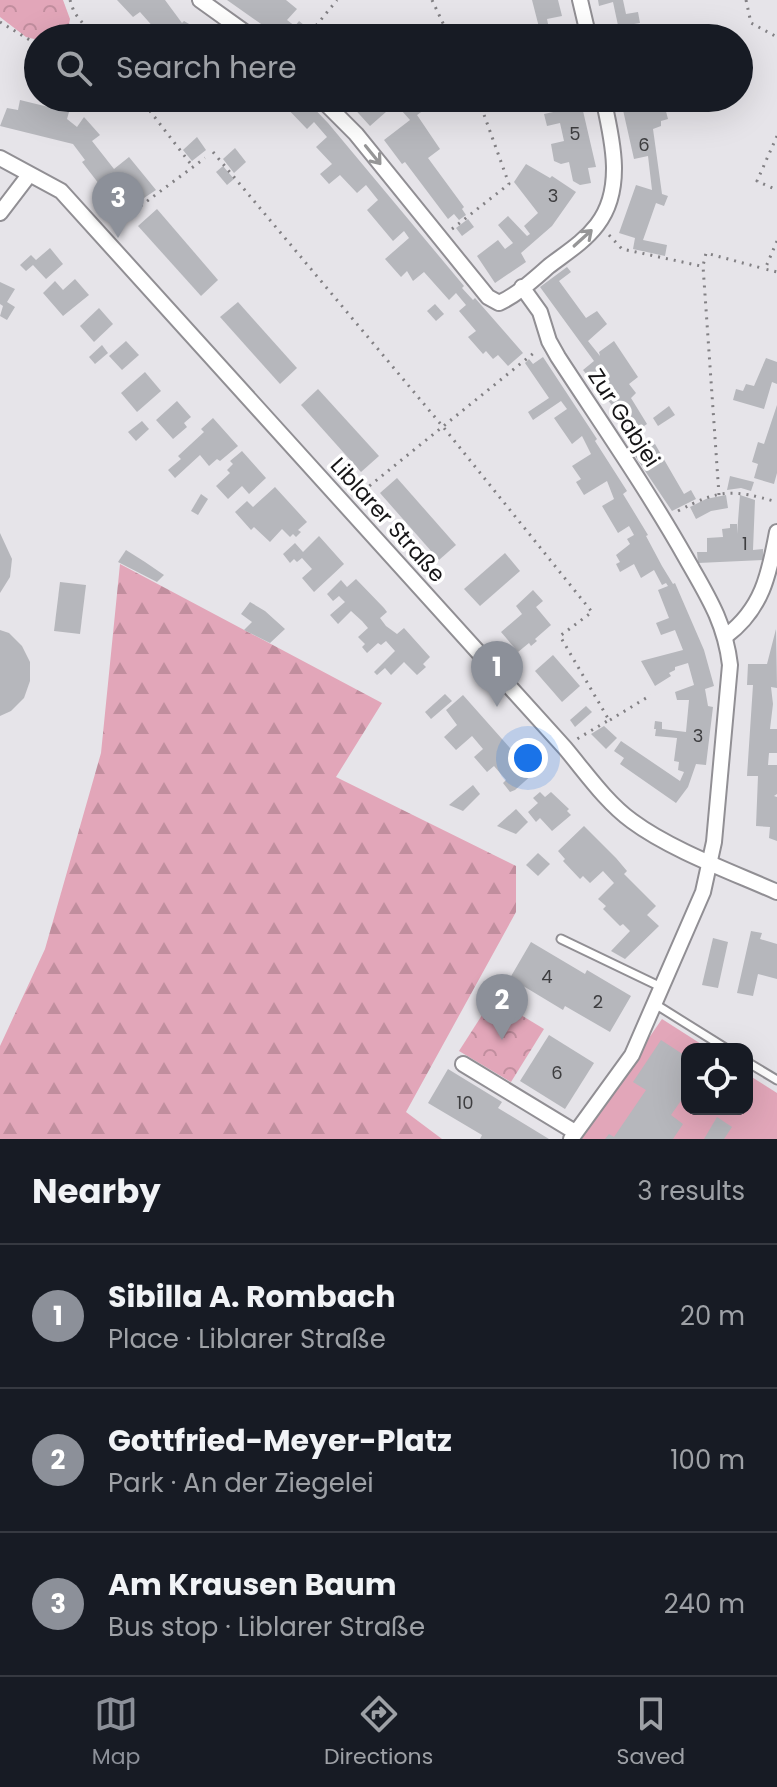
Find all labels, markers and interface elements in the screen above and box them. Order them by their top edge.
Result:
search box [24,24,753,112]
icon: search [52,46,96,90]
text: Search here [116,46,297,89]
house number: 5 [569,121,581,146]
house number: 6 [638,132,650,157]
one-way arrow [365,144,382,165]
pin: 3 [92,172,144,238]
house number: 3 [548,183,558,208]
one-way arrow [573,229,593,248]
street label: Zur Gabjei [581,363,667,473]
street label: Liblarer Straße [323,451,453,589]
house number: 1 [742,531,748,556]
pin: 1 [471,641,523,707]
house number: 3 [693,723,703,748]
your location [508,738,548,778]
house number: 4 [541,964,553,989]
pin: 2 [476,974,528,1040]
house number: 2 [593,989,603,1014]
map controls [681,1043,753,1115]
button: locate [681,1043,753,1115]
house number: 6 [551,1060,563,1085]
house number: 10 [456,1090,474,1115]
text: Nearby [32,1167,161,1215]
text: 3 results [637,1173,745,1209]
text: Sibilla A. Rombach [108,1275,395,1318]
text: 1 [53,1298,63,1334]
text: 20 m [680,1298,745,1334]
text: Place · Liblarer Straße [108,1321,386,1357]
text: Gottfried-Meyer-Platz [108,1419,452,1462]
text: 2 [51,1442,65,1478]
text: 100 m [670,1442,745,1478]
text: Park · An der Ziegelei [108,1465,374,1501]
text: Am Krausen Baum [108,1563,397,1606]
text: 3 [50,1586,66,1622]
text: 240 m [664,1586,745,1622]
text: Bus stop · Liblarer Straße [108,1609,425,1645]
tab: Map [92,1692,140,1773]
tab: Directions [324,1692,433,1773]
tab: Saved [617,1692,685,1773]

